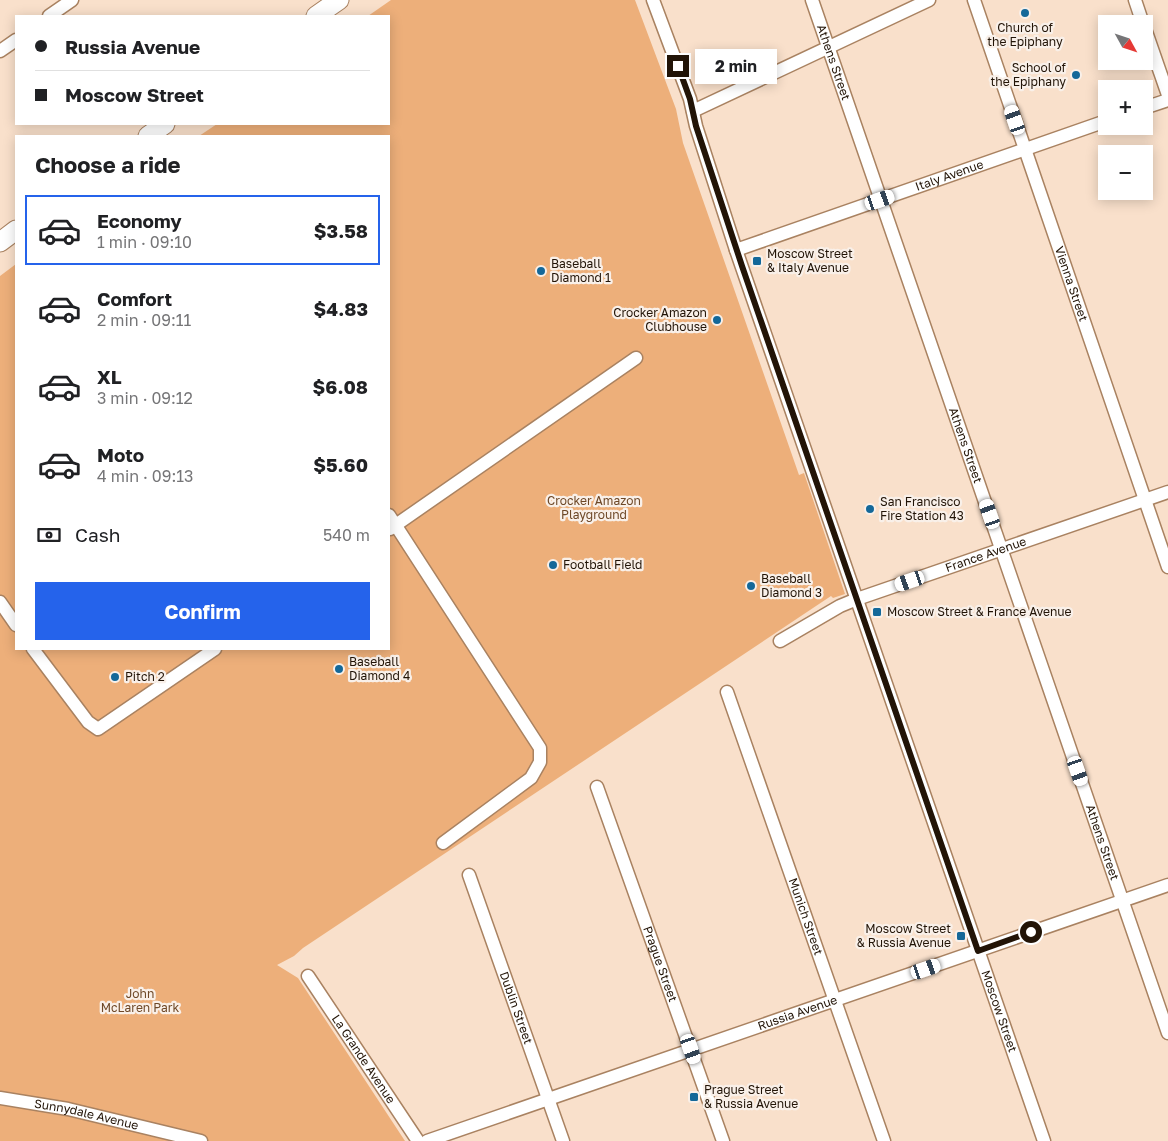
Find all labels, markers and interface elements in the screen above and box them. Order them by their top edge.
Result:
marker: Church of the Epiphany [1019,7,1031,19]
north arrow [1098,15,1152,70]
map controls [1098,15,1153,200]
place label: Church of the Epiphany [987,20,1063,49]
street label: Athens Street [814,22,854,102]
text: Russia Avenue [65,35,200,58]
callout: 2 min [696,48,778,84]
route end [667,55,689,77]
text: 2 min [715,56,757,76]
place label: School of the Epiphany [991,60,1067,89]
marker: School of the Epiphany [1070,69,1082,81]
button: + [1098,80,1153,135]
text: Moscow Street [65,83,204,106]
car [1003,103,1026,137]
button: − [1098,145,1153,200]
text: Choose a ride [35,151,181,178]
street label: Italy Avenue [913,156,985,194]
car [863,188,896,212]
icon: car [37,208,82,253]
text: Economy [97,209,182,232]
text: $3.58 [314,219,368,242]
text: 1 min · 09:10 [97,232,192,252]
street label: Vienna Street [1052,244,1091,323]
place label: Moscow Street & Italy Avenue [767,246,853,275]
marker: Moscow Street & Italy Avenue [751,255,763,267]
place label: Baseball Diamond 1 [551,256,611,285]
marker: Baseball Diamond 1 [535,265,547,277]
icon: car [37,286,82,331]
text: Comfort [97,287,172,310]
text: $4.83 [314,297,368,320]
place label: Crocker Amazon Clubhouse [613,305,707,334]
text: 2 min · 09:11 [97,310,191,330]
marker: Crocker Amazon Clubhouse [711,314,723,326]
icon: car [37,364,82,409]
text: XL [97,365,122,388]
text: $6.08 [313,375,368,398]
text: 3 min · 09:12 [97,388,193,408]
street label: Athens Street [946,405,986,485]
icon: car [37,442,82,487]
text: Moto [97,443,144,466]
text: $5.60 [313,453,368,476]
text: 4 min · 09:13 [97,466,193,486]
park label: Crocker Amazon Playground [547,493,641,522]
place label: San Francisco Fire Station 43 [880,494,964,523]
car [978,497,1001,531]
marker: San Francisco Fire Station 43 [864,503,876,515]
icon: cash [35,521,63,549]
text: Cash [75,523,120,546]
text: 540 m [323,525,370,545]
street label: France Avenue [943,533,1028,575]
place label: Football Field [563,557,642,572]
marker: Football Field [547,559,559,571]
car [893,569,926,593]
place label: Baseball Diamond 3 [761,571,822,600]
marker: Baseball Diamond 3 [745,580,757,592]
button: Confirm [35,582,370,640]
place label: Moscow Street & France Avenue [887,604,1072,619]
marker: Moscow Street & France Avenue [871,606,883,618]
place label: Baseball Diamond 4 [349,654,410,683]
marker: Baseball Diamond 4 [333,663,345,675]
place label: Pitch 2 [125,669,165,684]
marker: Pitch 2 [109,671,121,683]
car [1066,754,1089,788]
street label: Athens Street [1083,802,1123,882]
street label: Munich Street [786,876,826,957]
place label: Moscow Street & Russia Avenue [857,921,951,950]
route start [1020,921,1042,943]
street label: Prague Street [640,924,681,1004]
marker: Moscow Street & Russia Avenue [955,930,967,942]
car [909,957,942,981]
street label: Moscow Street [978,968,1021,1054]
street label: Dublin Street [497,969,536,1046]
park label: John McLaren Park [101,986,179,1015]
street label: Russia Avenue [756,992,839,1033]
street label: La Grande Avenue [329,1012,399,1106]
car [679,1032,702,1066]
place label: Prague Street & Russia Avenue [704,1082,798,1111]
marker: Prague Street & Russia Avenue [688,1091,700,1103]
street label: Sunnydale Avenue [33,1096,140,1133]

